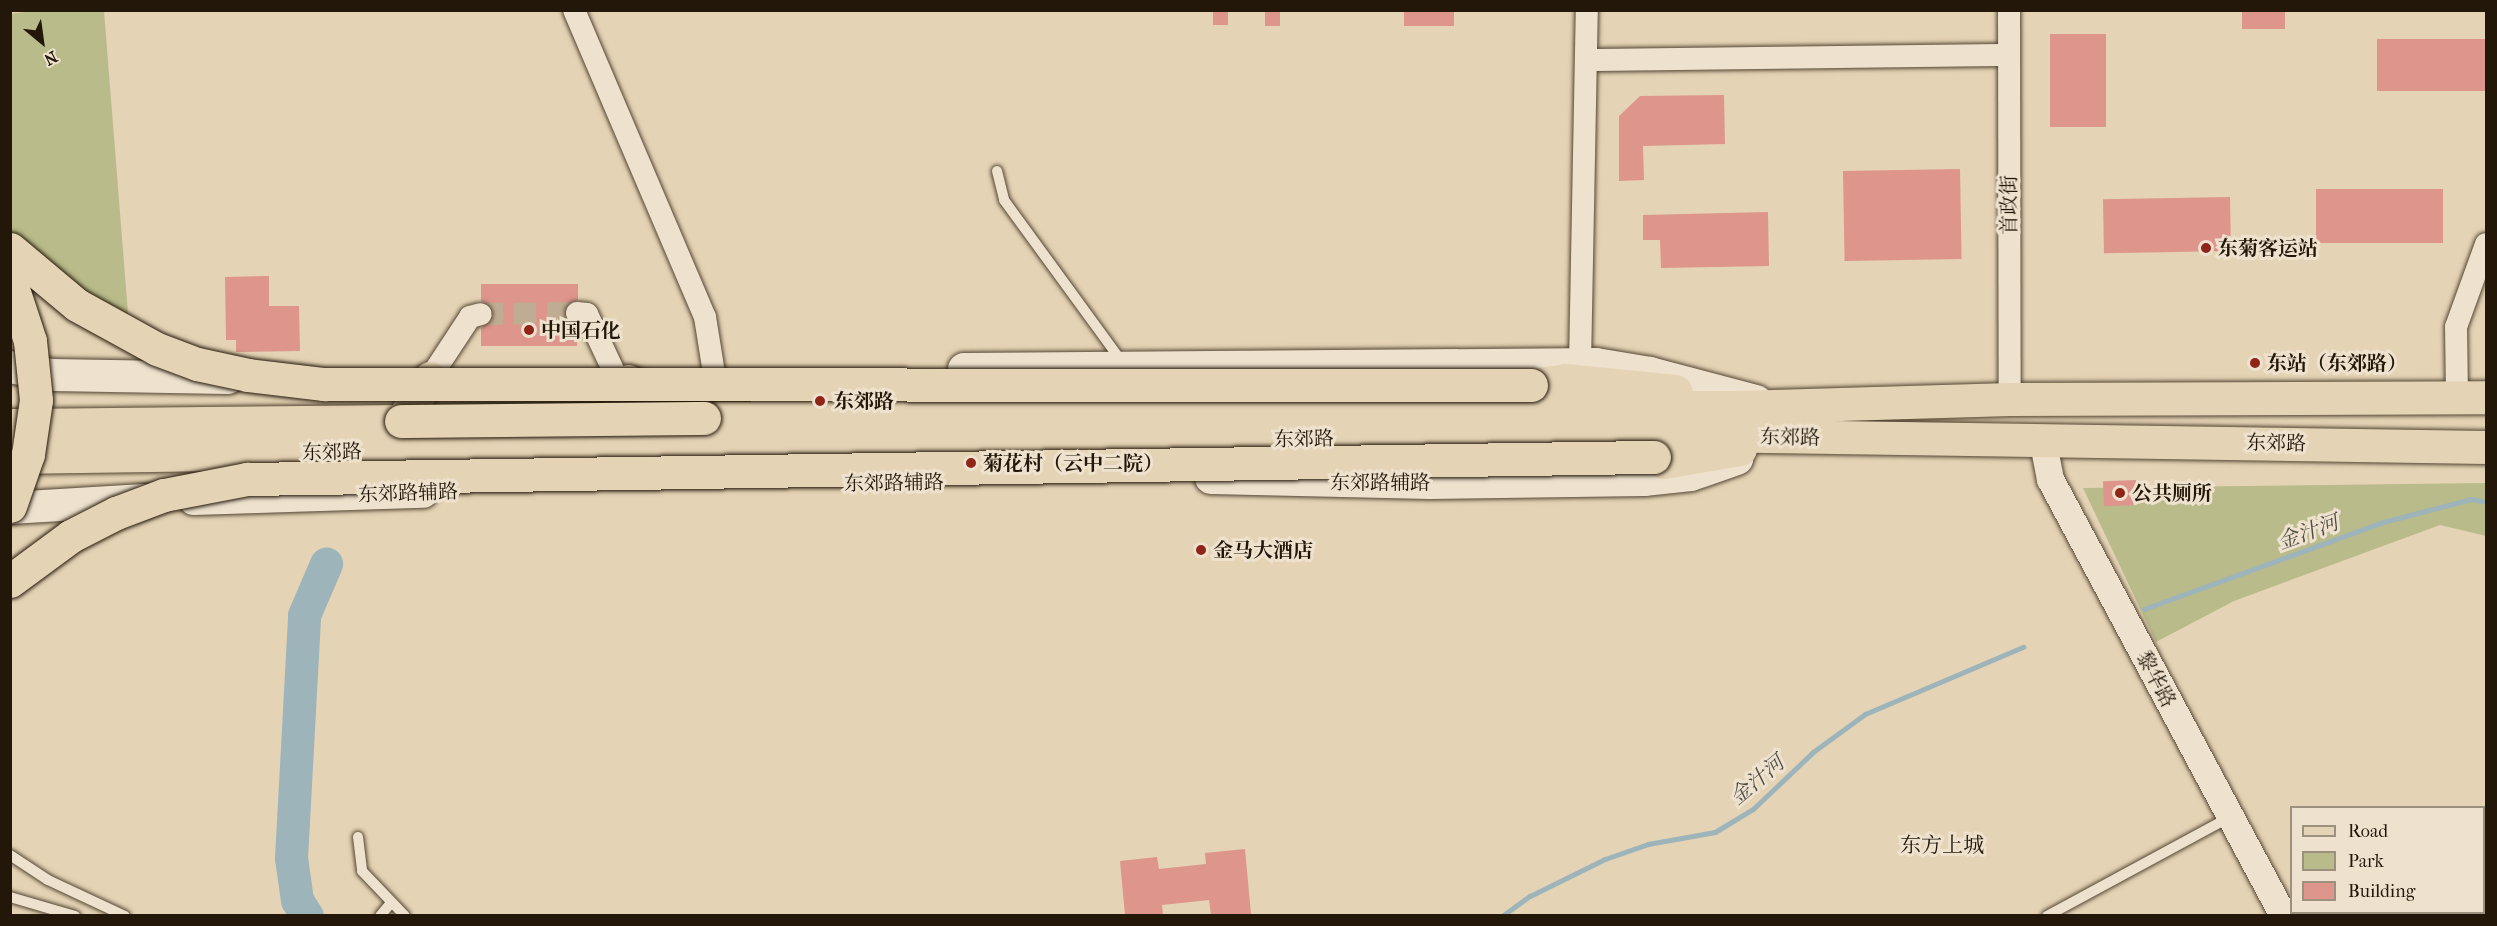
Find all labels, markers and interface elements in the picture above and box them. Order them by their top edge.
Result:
north arrow [12,12,72,72]
text: N [41,47,61,69]
street label: 首政街 [1997,175,2021,235]
place label: 东菊客运站 [2218,236,2318,260]
marker: 东菊客运站 [2199,241,2213,255]
place label: 中国石化 [541,318,621,342]
marker: 中国石化 [522,323,536,337]
place label: 东站（东郊路） [2267,351,2407,375]
marker: 东站（东郊路） [2248,356,2262,370]
place label: 东郊路 [834,389,894,413]
marker: 东郊路 [811,392,829,410]
street label: 东郊路 [1760,424,1820,450]
street label: 东郊路 [1274,426,1334,452]
street label: 东郊路 [2246,430,2306,456]
street label: 东郊路 [302,439,362,465]
place label: 菊花村（云中二院） [983,451,1163,475]
marker: 菊花村（云中二院） [964,456,978,470]
street label: 东郊路辅路 [844,470,944,496]
street label: 东郊路辅路 [1330,470,1430,494]
street label: 东郊路辅路 [358,479,458,507]
place label: 公共厕所 [2132,481,2212,505]
marker: 公共厕所 [2113,486,2127,500]
water label: 金汁河 [2274,509,2342,555]
place label: 金马大酒店 [1213,538,1313,562]
marker: 金马大酒店 [1194,543,1208,557]
street label: 黎华路 [2131,647,2181,711]
water label: 金汁河 [1725,750,1789,810]
legend [2290,806,2485,914]
text: Road [2348,821,2388,842]
district label: 东方上城 [1900,832,1984,858]
text: Park [2348,851,2384,872]
text: Building [2348,881,2415,902]

